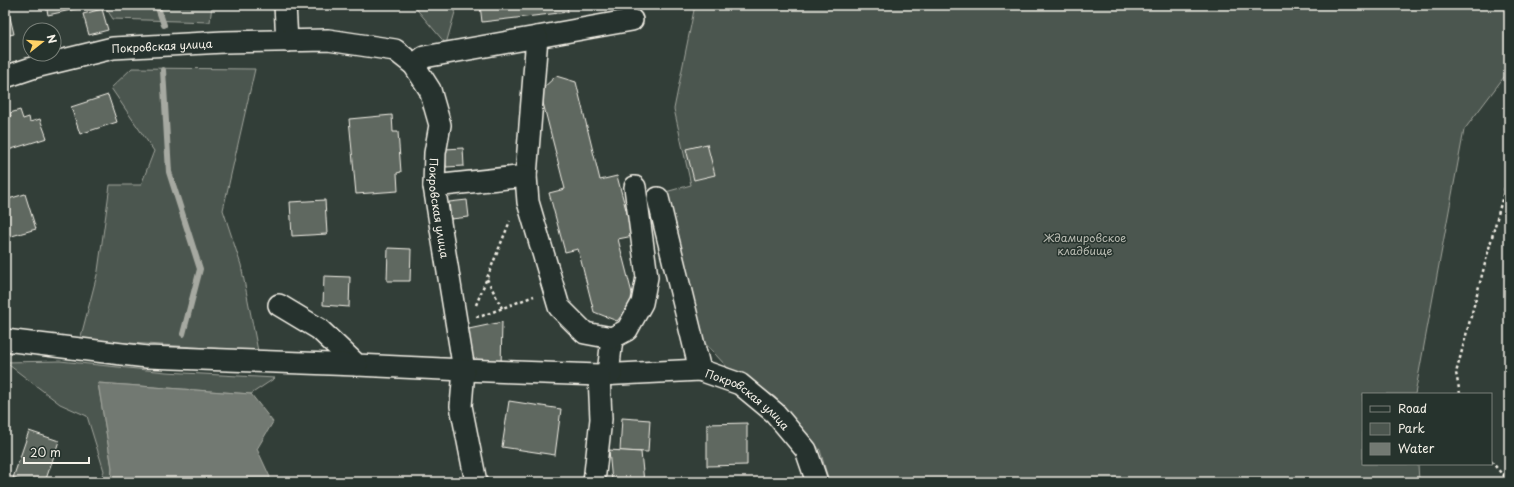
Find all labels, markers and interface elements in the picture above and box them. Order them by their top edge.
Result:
north arrow [22,22,62,62]
text: N [43,32,62,46]
street label: Покровская улица [111,34,213,57]
street label: Покровская улица [426,158,454,259]
park label: Ждамировское кладбище [1043,229,1127,259]
street label: Покровская улица [703,364,794,433]
legend [1362,393,1492,465]
text: Road [1398,399,1427,417]
text: Park [1398,419,1425,437]
scale bar [24,439,89,465]
text: Water [1398,439,1435,457]
text: 20 m [30,443,61,461]

